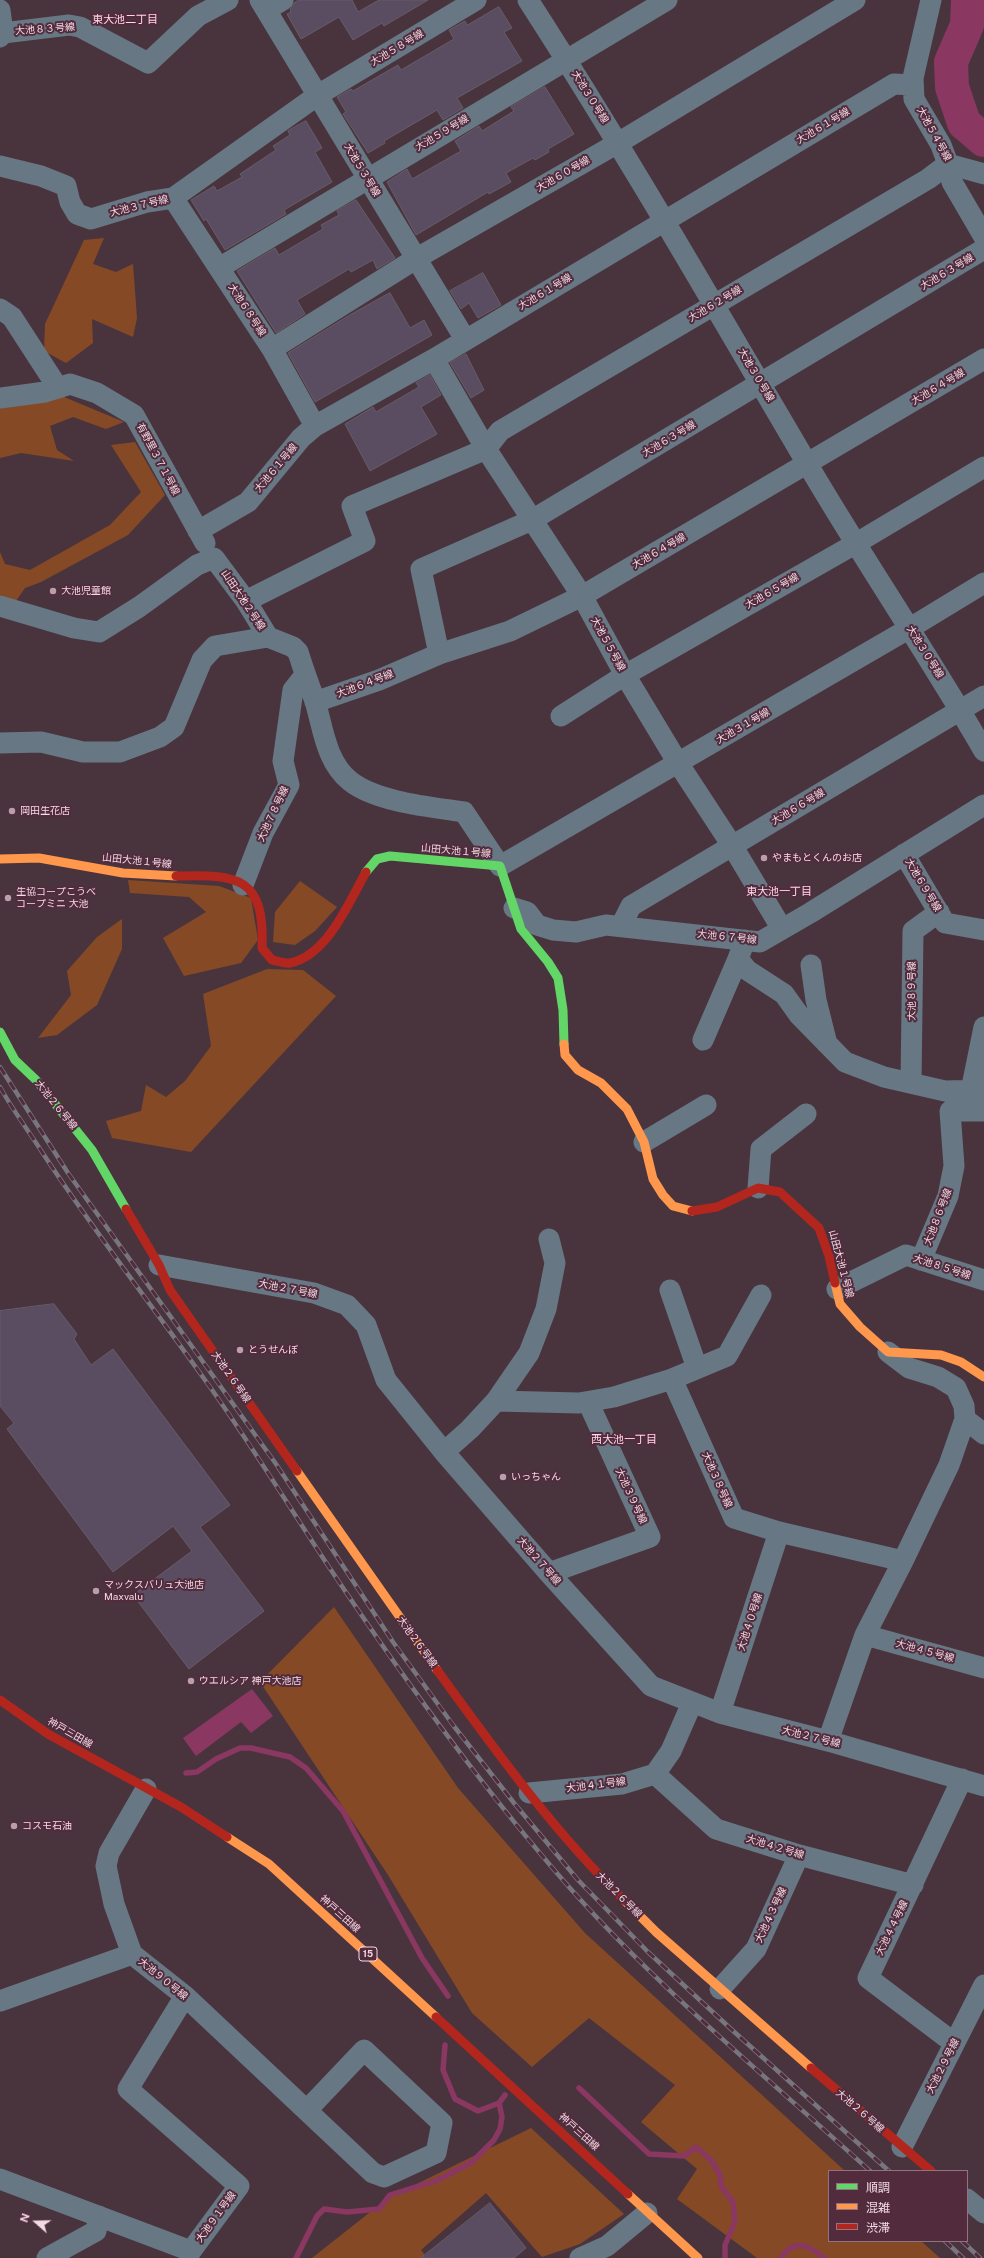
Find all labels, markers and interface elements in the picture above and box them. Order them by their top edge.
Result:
district label: 東大池二丁目 [92,13,158,27]
street label: 大池８３号線 [15,21,75,37]
street label: 大池５８号線 [368,27,426,69]
street label: 大池３０号線 [569,68,611,126]
street label: 大池６１号線 [794,105,852,147]
street label: 大池５４号線 [914,105,954,163]
street label: 大池５９号線 [413,112,471,154]
street label: 大池５３号線 [341,141,383,199]
street label: 大池６０号線 [534,154,592,194]
street label: 大池３７号線 [108,193,170,219]
street label: 大池６３号線 [918,251,976,293]
street label: 大池６１号線 [516,271,574,313]
street label: 大池６８号線 [226,282,268,338]
street label: 大池６２号線 [686,283,744,325]
street label: 大池３０号線 [735,346,777,404]
street label: 大池６４号線 [909,366,967,408]
street label: 大池６３号線 [640,418,698,460]
street label: 有野里３７１号線 [134,421,182,497]
street label: 大池６１号線 [252,441,300,495]
street label: 大池６４号線 [630,531,688,571]
street label: 山田大池２号線 [218,568,268,632]
street label: 大池６５号線 [743,571,801,611]
place label: 大池児童館 [61,585,111,597]
marker: 大池児童館 [48,586,58,596]
street label: 大池５５号線 [588,615,628,673]
street label: 大池３０号線 [904,623,946,681]
street label: 大池６４号線 [335,668,395,700]
street label: 大池３１号線 [714,706,772,746]
street label: 大池７８号線 [255,784,291,844]
street label: 大池６６号線 [769,786,827,828]
place label: 岡田生花店 [20,805,70,817]
marker: 岡田生花店 [7,806,17,816]
street label: 山田大池１号線 [421,842,491,860]
street label: 山田大池１号線 [102,851,172,871]
place label: やまもとくんのお店 [772,852,862,864]
marker: やまもとくんのお店 [759,853,769,863]
street label: 大池６９号線 [902,856,944,914]
district label: 東大池一丁目 [746,885,812,899]
place label: 生協コープこうべ コープミニ 大池 [16,886,96,910]
marker: 生協コープこうべ コープミニ 大池 [3,893,13,903]
street label: 大池６７号線 [697,928,757,946]
street label: 大池８９号線 [906,961,918,1021]
street label: 大池２６号線 [32,1078,80,1132]
street label: 大池８６号線 [922,1187,954,1247]
street label: 山田大池１号線 [826,1229,856,1299]
street label: 大池８５号線 [912,1252,972,1282]
street label: 大池２７号線 [257,1277,319,1301]
place label: とうせんぼ [248,1344,298,1356]
marker: とうせんぼ [235,1345,245,1355]
street label: 大池２６号線 [209,1349,253,1405]
district label: 西大池一丁目 [591,1433,657,1447]
street label: 大池３８号線 [699,1450,735,1510]
street label: 大池３９号線 [613,1466,649,1526]
place label: いっちゃん [511,1471,561,1483]
marker: いっちゃん [498,1472,508,1482]
street label: 大池２７号線 [515,1534,563,1588]
place label: マックスバリュ大池店 Maxvalu [104,1579,204,1602]
marker: マックスバリュ大池店 Maxvalu [91,1586,101,1596]
street label: 大池４０号線 [735,1592,765,1652]
street label: 大池２６号線 [395,1614,439,1670]
street label: 大池４５号線 [894,1637,956,1665]
place label: ウエルシア 神戸大池店 [199,1675,301,1687]
marker: ウエルシア 神戸大池店 [186,1676,196,1686]
street label: 神戸三田線 [45,1715,95,1751]
street label: 大池２７号線 [780,1724,842,1750]
street label: 大池４１号線 [565,1775,627,1795]
place label: コスモ石油 [22,1820,72,1832]
marker: コスモ石油 [9,1821,19,1831]
street label: 大池４２号線 [745,1832,805,1862]
street label: 大池２６号線 [594,1870,644,1920]
street label: 大池４３号線 [753,1885,789,1945]
street label: 神戸三田線 [317,1893,363,1935]
street label: 大池４４号線 [873,1898,911,1958]
road number: 15 [359,1947,377,1961]
street label: 大池９０号線 [136,1955,190,2003]
street label: 大池２９号線 [924,2037,962,2095]
street label: 大池２６号線 [833,2087,887,2135]
street label: 神戸三田線 [556,2111,602,2153]
legend [828,2170,968,2242]
text: 順調 [866,2181,890,2195]
street label: 大池９１号線 [194,2189,238,2245]
text: 混雑 [866,2201,890,2215]
north arrow [16,2202,56,2242]
text: N [18,2212,32,2224]
text: 渋滞 [866,2221,890,2235]

